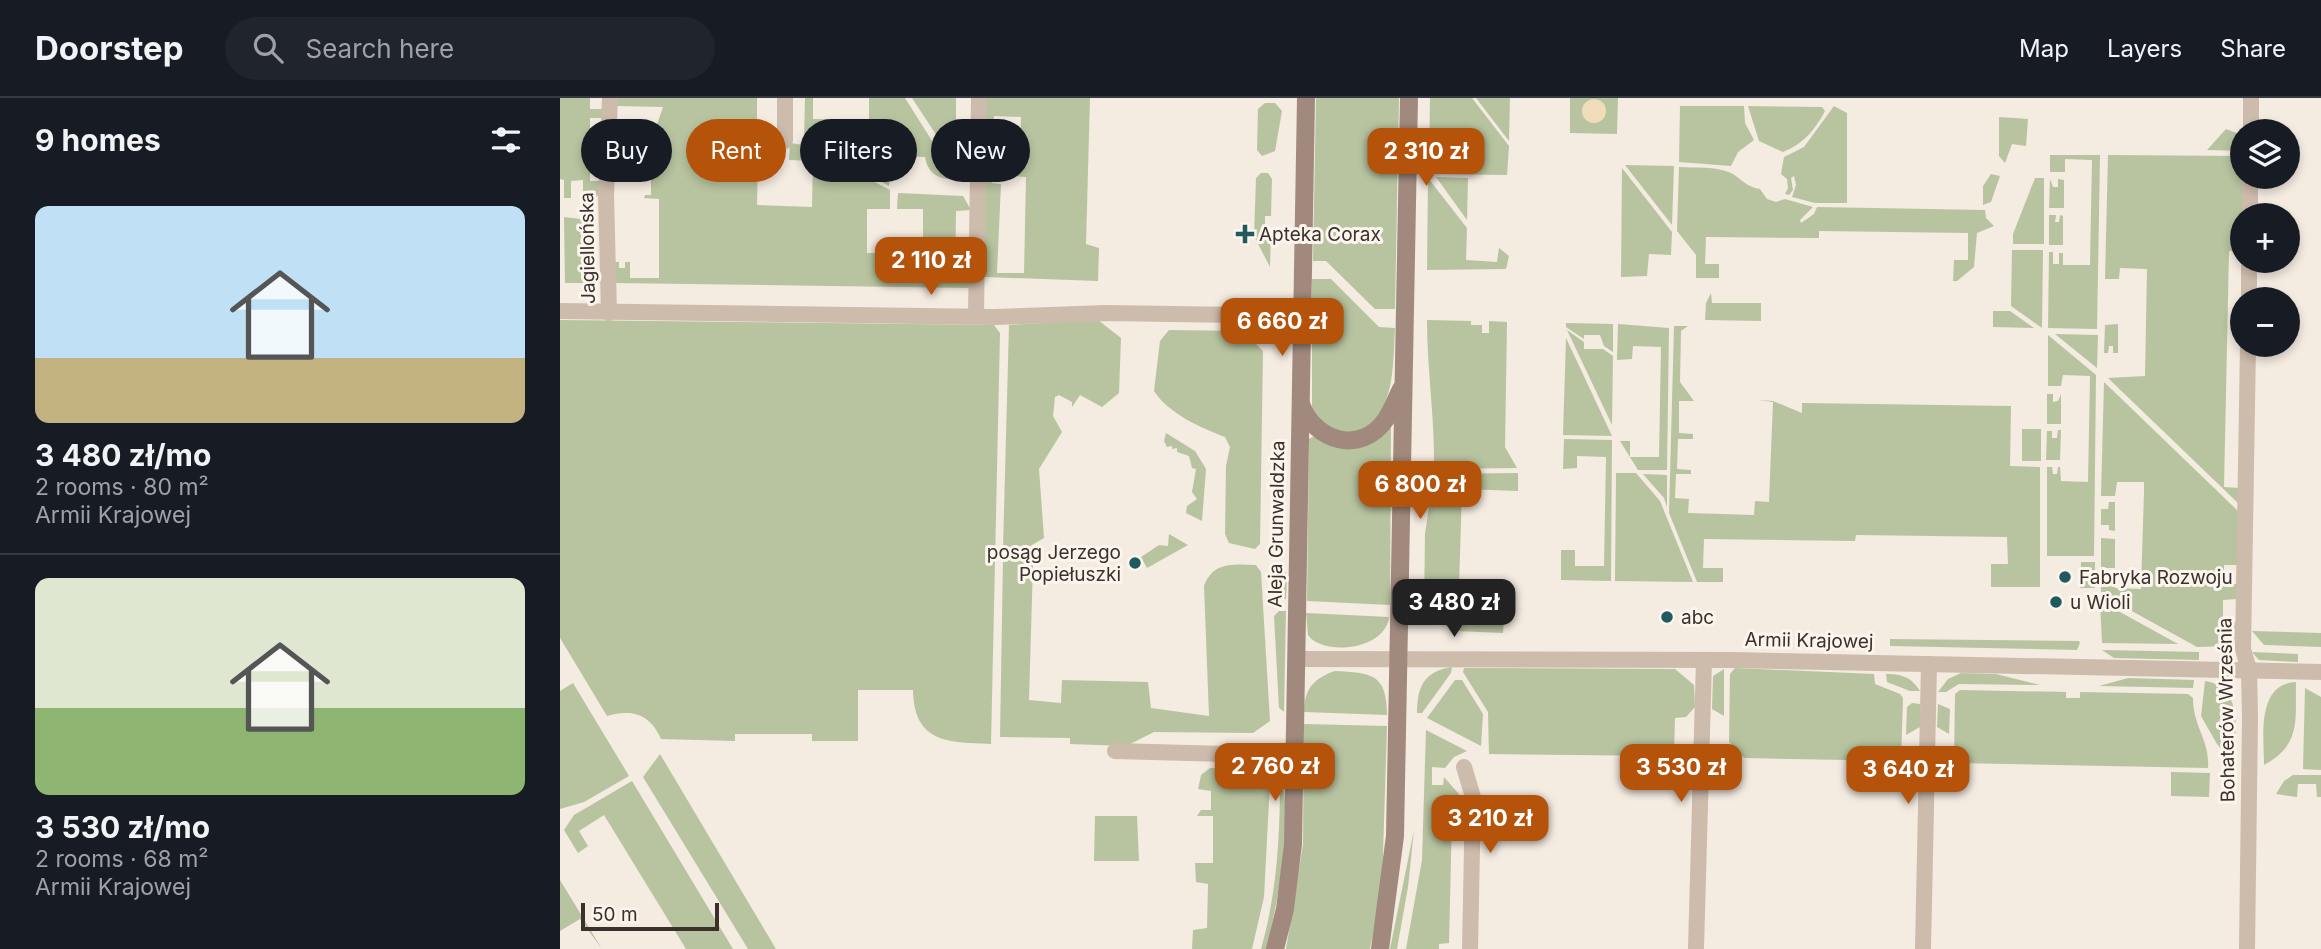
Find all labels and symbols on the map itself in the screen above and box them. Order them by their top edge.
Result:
pin: 2 310 zł [1354,129,1498,188]
street label: Jagiellońska [575,192,600,304]
place label: Apteka Corax [1259,223,1381,246]
marker: Apteka Corax [1237,226,1253,242]
pin: 2 110 zł [859,238,1003,297]
pin: 6 660 zł [1210,299,1354,358]
street label: Aleja Grunwaldzka [1264,440,1289,608]
pin: 6 800 zł [1348,462,1492,521]
place label: posąg Jerzego Popiełuszki [987,541,1121,586]
marker: posąg Jerzego Popiełuszki [1127,555,1143,571]
place label: Fabryka Rozwoju [2079,566,2233,589]
marker: Fabryka Rozwoju [2057,569,2073,585]
pin: 3 480 zł [1382,580,1526,639]
place label: u Wioli [2070,591,2131,614]
marker: u Wioli [2048,594,2064,610]
place label: abc [1681,606,1714,629]
marker: abc [1659,609,1675,625]
street label: Bohaterów Września [2213,617,2240,803]
street label: Armii Krajowej [1744,628,1874,653]
pin: 2 760 zł [1203,744,1347,803]
pin: 3 530 zł [1609,744,1753,804]
pin: 3 640 zł [1836,746,1980,806]
pin: 3 210 zł [1418,796,1562,855]
scale bar [581,900,719,932]

